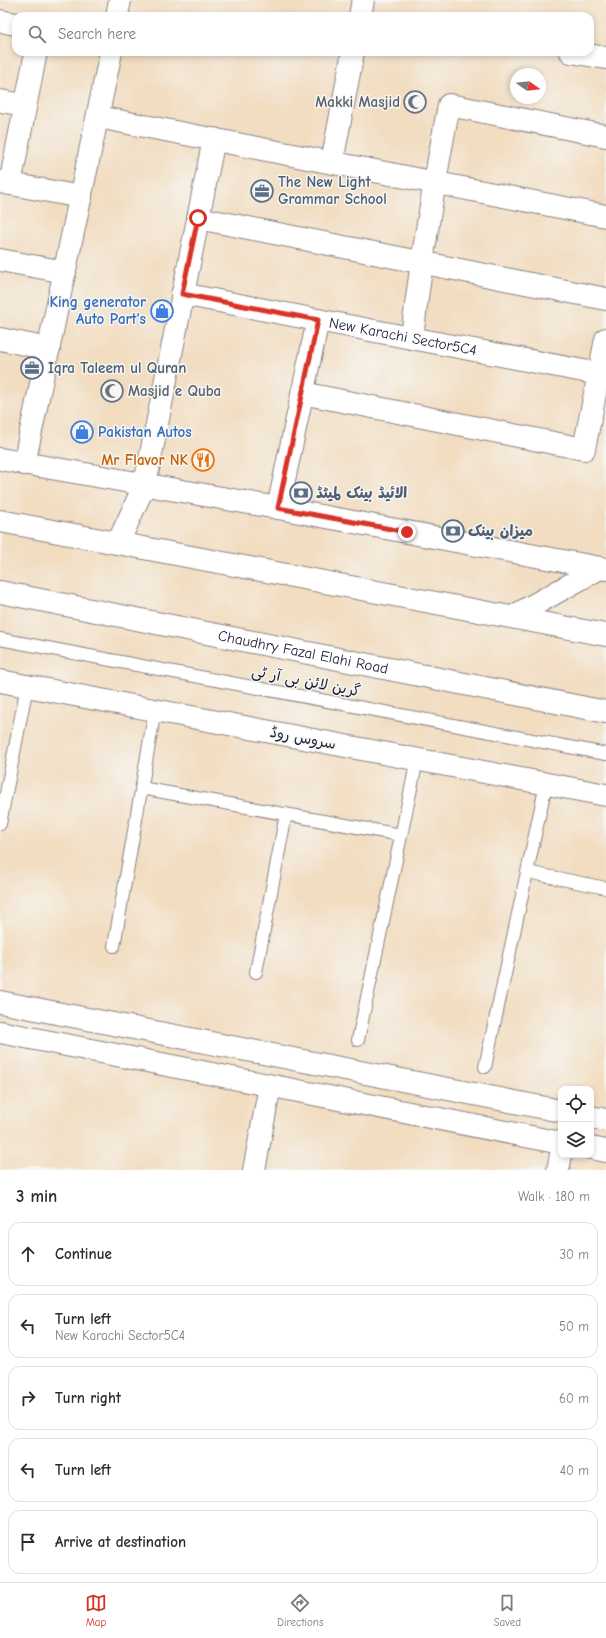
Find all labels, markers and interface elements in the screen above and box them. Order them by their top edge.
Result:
search box [12,12,594,56]
icon: search [26,23,48,45]
text: Search here [58,25,136,43]
north arrow [510,68,546,104]
mosque icon: Makki Masjid [402,89,428,115]
place label: Makki Masjid [315,93,400,111]
place label: The New Light Grammar School [278,173,387,208]
office icon: The New Light Grammar School [249,178,275,204]
route start [189,209,207,227]
place label: King generator Auto Part's [50,293,146,328]
shop icon: King generator Auto Part's [149,298,175,324]
street label: New Karachi Sector5C4 [328,313,478,359]
office icon: Iqra Taleem ul Quran [19,355,45,381]
place label: Iqra Taleem ul Quran [48,359,186,377]
mosque icon: Masjid e Quba [99,378,125,404]
place label: Masjid e Quba [128,382,221,400]
shop icon: Pakistan Autos [69,419,95,445]
place label: Pakistan Autos [98,423,192,441]
restaurant icon: Mr Flavor NK [190,447,216,473]
place label: Mr Flavor NK [101,451,189,469]
bank icon: الائیڈ بینک لمیٹڈ [288,480,314,506]
place label: الائیڈ بینک لمیٹڈ [316,484,407,502]
bank icon: میزان بینک [440,518,466,544]
place label: میزان بینک [468,522,533,540]
route end [398,523,416,541]
street label: Chaudhry Fazal Elahi Road [216,626,390,678]
street label: گرین لائن بی آر ٹی [250,662,362,701]
street label: سروس روڈ [268,723,338,753]
map controls [558,1086,594,1158]
button: locate [558,1086,594,1122]
button: layers [558,1122,594,1158]
text: 3 min [16,1187,57,1206]
text: Walk · 180 m [518,1189,590,1204]
icon: ahead [17,1243,39,1265]
text: Continue [55,1245,112,1263]
text: 30 m [559,1247,589,1262]
text: Turn left [55,1310,111,1328]
icon: left [17,1315,39,1337]
text: 50 m [559,1319,589,1334]
text: New Karachi Sector5C4 [55,1328,185,1343]
icon: right [17,1387,39,1409]
text: Turn right [55,1389,121,1407]
text: 60 m [559,1391,589,1406]
icon: left [17,1459,39,1481]
text: Turn left [55,1461,111,1479]
text: 40 m [560,1463,589,1478]
icon: arrive [17,1531,39,1553]
text: Arrive at destination [55,1533,186,1551]
tab: Map [85,1592,107,1629]
tab: Directions [277,1592,324,1629]
tab: Saved [494,1592,521,1629]

